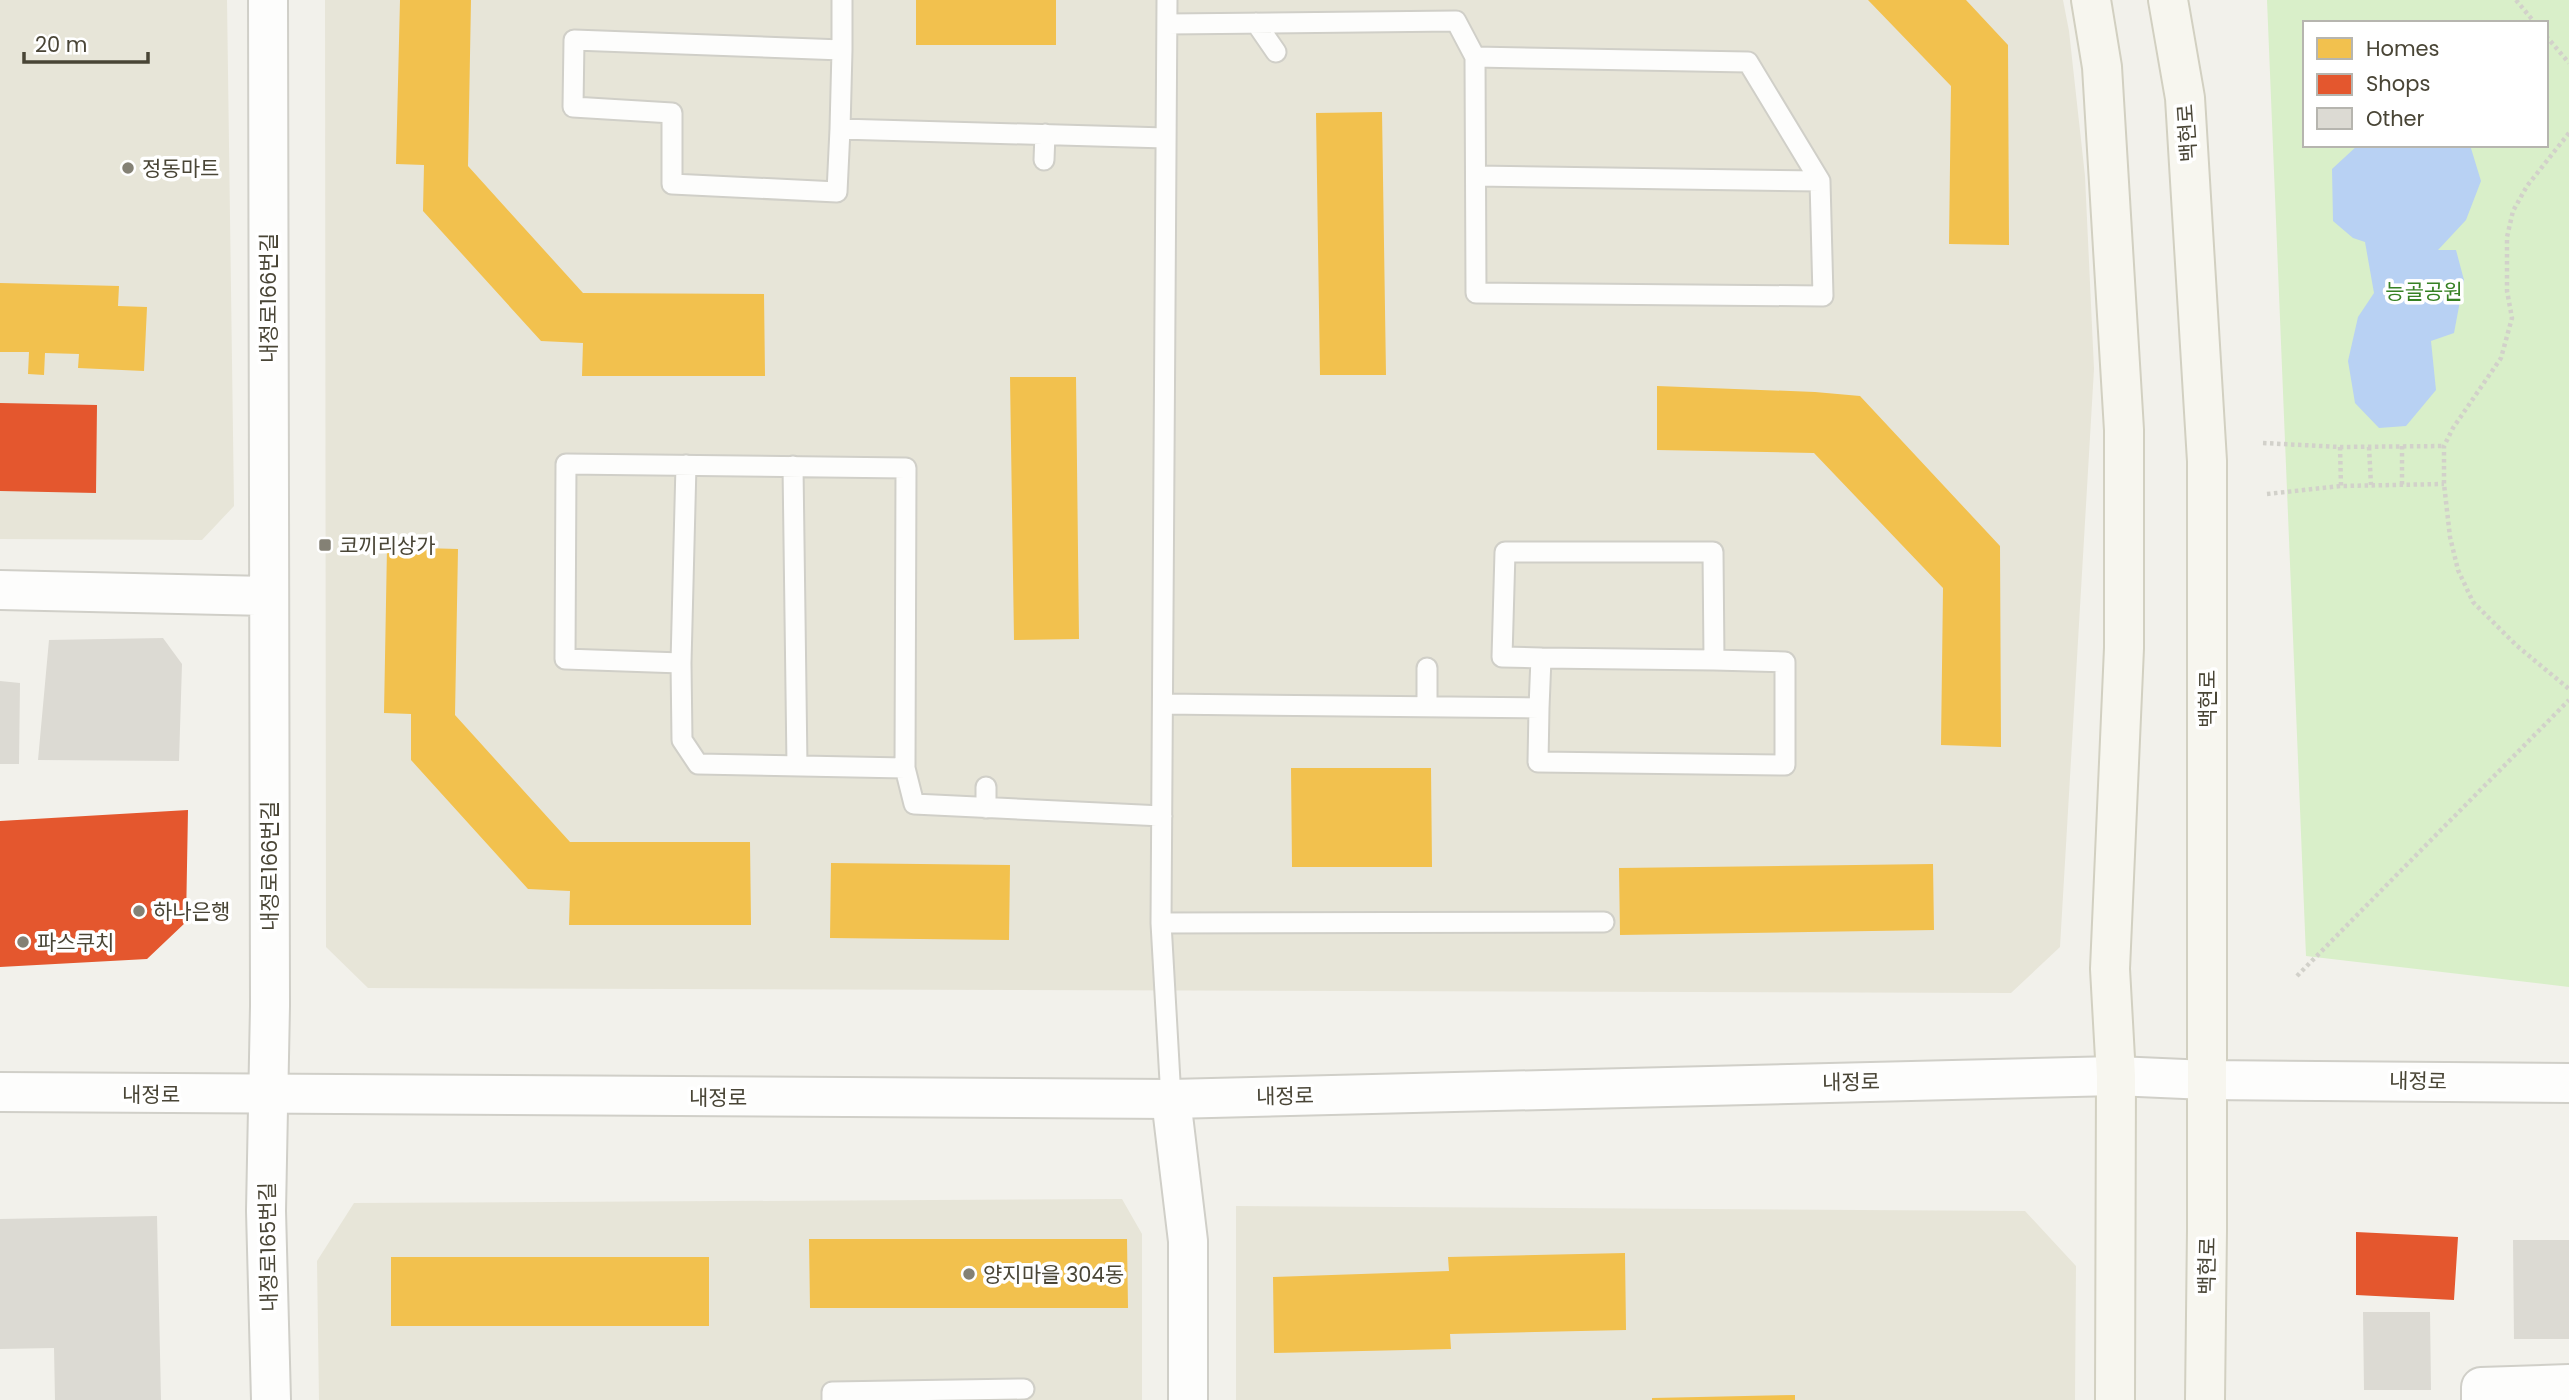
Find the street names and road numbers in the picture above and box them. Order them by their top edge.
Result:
street label: 백현로 [2171,103,2203,163]
street label: 내정로166번길 [254,233,283,363]
street label: 백현로 [2193,670,2222,728]
street label: 내정로166번길 [255,801,284,931]
street label: 내정로 [2389,1066,2447,1096]
street label: 내정로 [1822,1067,1880,1097]
street label: 내정로 [122,1080,180,1109]
street label: 내정로 [1256,1081,1314,1111]
street label: 내정로 [689,1083,747,1112]
street label: 내정로165번길 [252,1182,284,1312]
street label: 백현로 [2192,1237,2222,1295]

